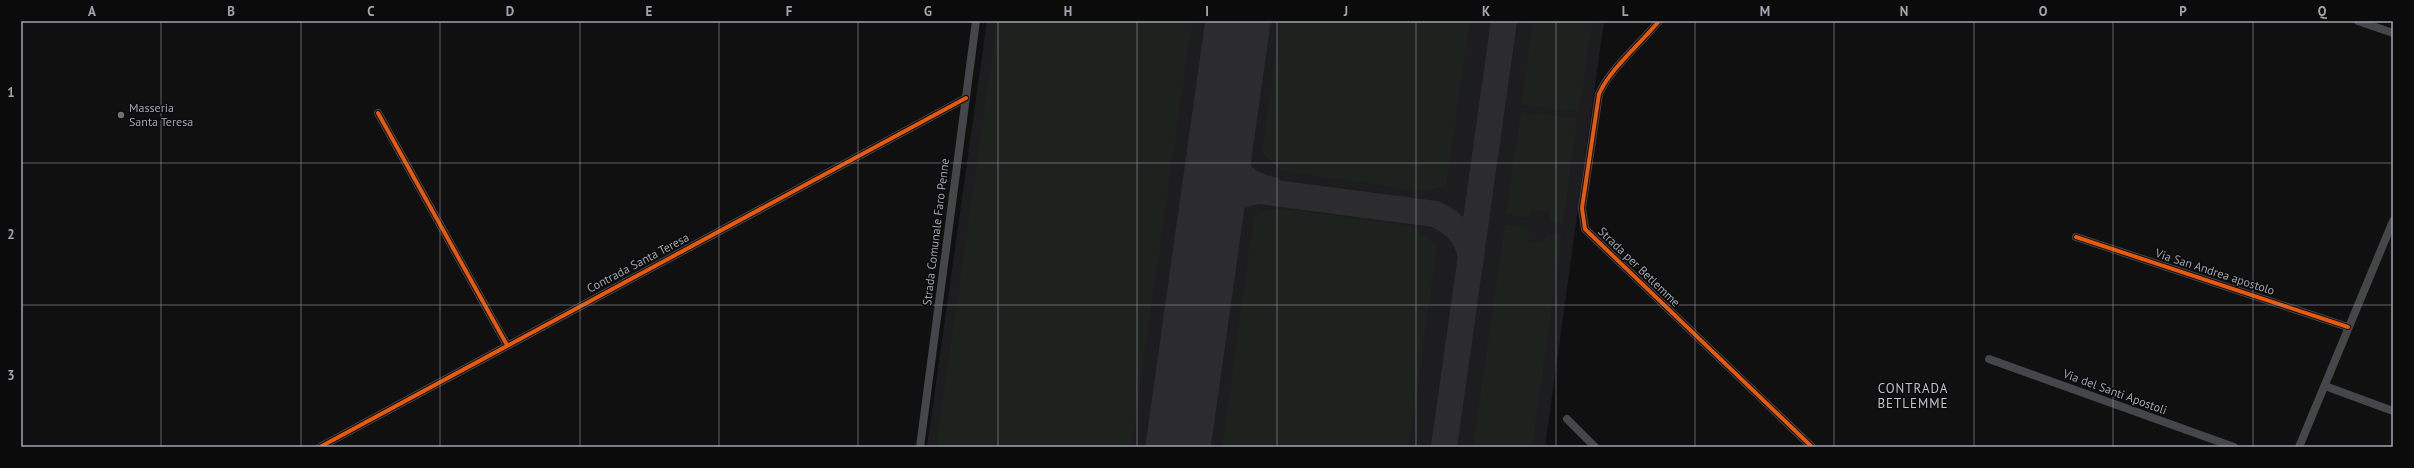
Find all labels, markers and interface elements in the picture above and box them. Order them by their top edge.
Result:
text: A [88,3,96,20]
text: B [227,3,235,20]
text: C [367,3,375,20]
text: D [506,3,514,20]
text: E [646,3,653,20]
text: F [786,3,793,20]
text: G [924,3,932,20]
text: H [1064,3,1072,20]
text: I [1205,3,1209,20]
text: J [1343,3,1348,20]
text: K [1482,3,1490,20]
text: L [1622,3,1629,20]
text: M [1760,3,1770,20]
text: N [1900,3,1908,20]
text: O [2039,3,2048,20]
text: P [2179,3,2187,20]
text: Q [2318,3,2328,20]
text: 1 [7,84,15,101]
place label: Masseria Santa Teresa [129,100,193,129]
marker: Masseria Santa Teresa [116,110,126,120]
street label: Strada Comunale Faro Penne [919,158,952,306]
street label: Strada per Betlemme [1595,224,1684,310]
text: 2 [7,226,15,243]
street label: Contrada Santa Teresa [584,229,691,296]
street label: Via San Andrea apostolo [2153,245,2277,298]
street label: Via del Santi Apostoli [2060,365,2169,417]
text: 3 [7,367,15,384]
district label: CONTRADA BETLEMME [1878,380,1949,412]

